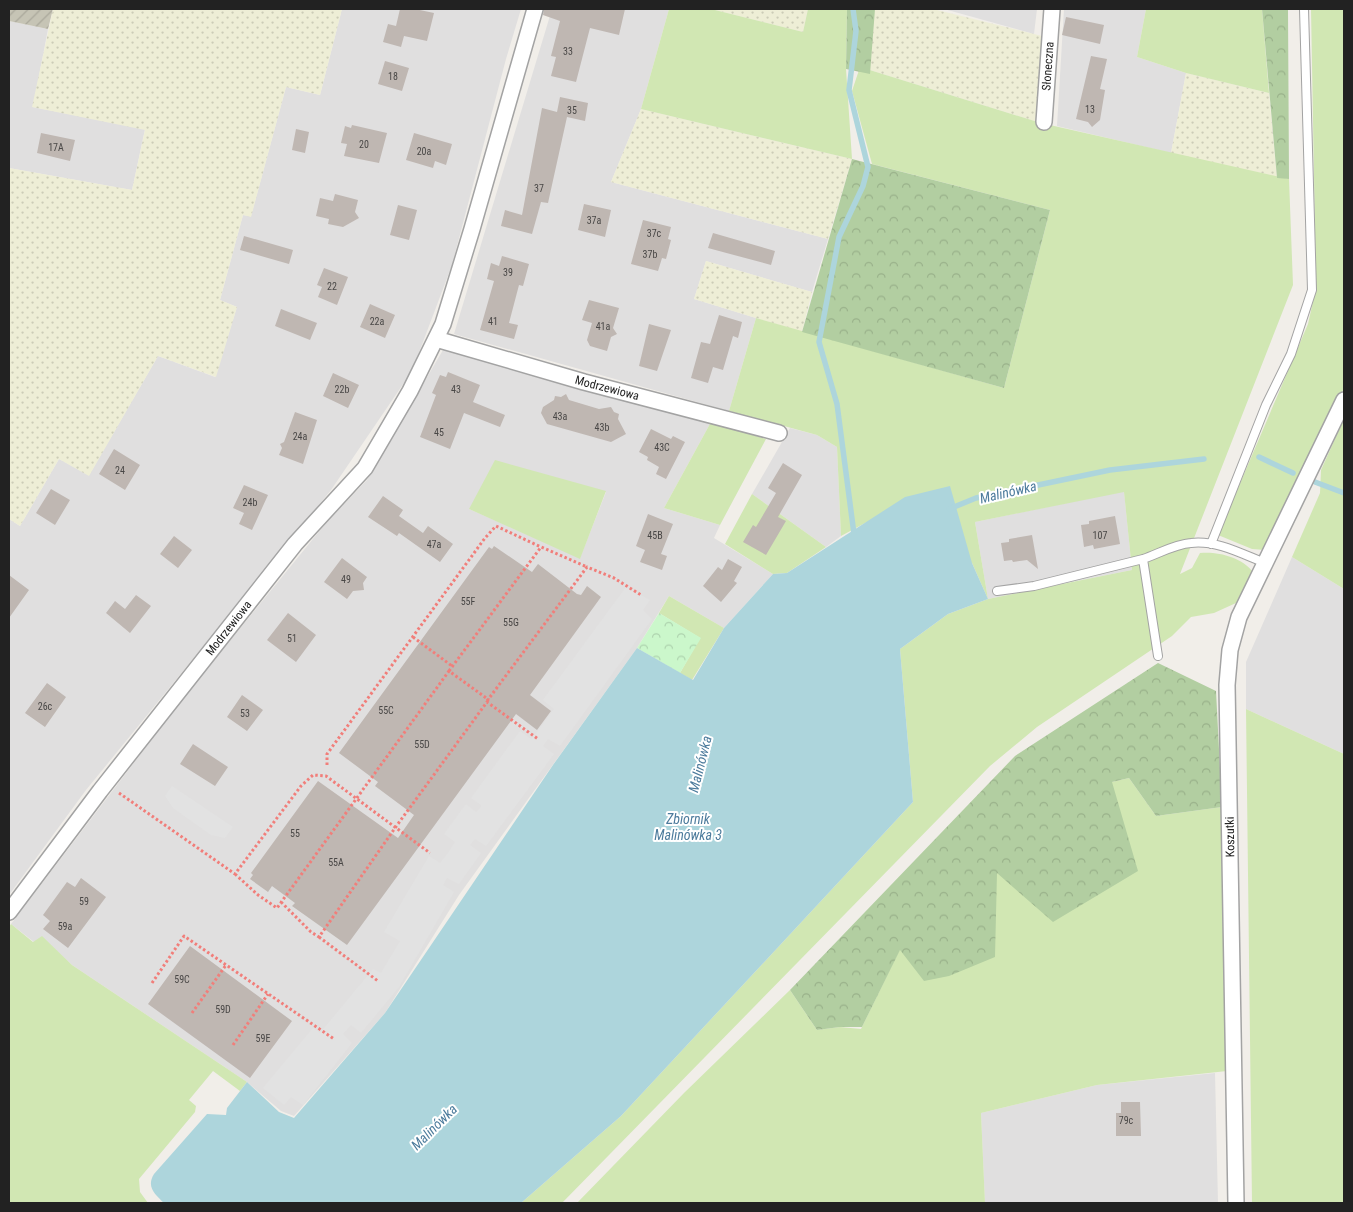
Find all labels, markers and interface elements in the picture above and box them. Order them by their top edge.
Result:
street label: Słoneczna [1039,41,1057,91]
house number: 33 [563,46,573,57]
house number: 18 [388,71,398,82]
house number: 13 [1085,104,1095,115]
house number: 35 [567,105,577,116]
house number: 20 [359,139,369,150]
house number: 17A [48,142,64,153]
house number: 20a [417,146,432,157]
house number: 37 [534,183,544,194]
house number: 37a [587,215,602,226]
house number: 37c [647,228,662,239]
house number: 37b [643,249,657,260]
house number: 39 [503,267,513,278]
house number: 22 [327,281,337,292]
house number: 22a [370,316,385,327]
house number: 41 [488,316,498,327]
house number: 41a [596,321,611,332]
street label: Modrzewiowa [573,373,641,403]
house number: 22b [335,384,349,395]
house number: 43 [451,384,461,395]
house number: 43a [553,411,568,422]
house number: 43b [595,422,609,433]
house number: 45 [434,427,444,438]
house number: 24a [293,431,308,442]
house number: 43C [654,442,670,453]
house number: 24 [115,465,125,476]
water label: Malinówka [978,478,1038,506]
house number: 24b [243,497,257,508]
house number: 45B [647,530,663,541]
house number: 107 [1093,530,1107,541]
house number: 47a [427,539,442,550]
house number: 49 [341,574,351,585]
house number: 55F [461,596,476,607]
street label: Modrzewiowa [203,598,255,658]
house number: 55G [503,617,519,628]
house number: 51 [287,633,297,644]
house number: 26c [38,701,53,712]
house number: 55C [378,705,394,716]
house number: 53 [240,708,250,719]
water label: Malinówka [685,734,715,794]
house number: 55D [414,739,430,750]
water label: Zbiornik Malinówka 3 [654,811,722,843]
street label: Koszutki [1223,817,1237,857]
house number: 55 [290,828,300,839]
house number: 55A [328,857,344,868]
house number: 59 [79,896,89,907]
house number: 59a [58,921,73,932]
house number: 59C [174,974,190,985]
house number: 59D [215,1004,231,1015]
house number: 59E [256,1033,270,1044]
water label: Malinówka [408,1101,460,1153]
house number: 79c [1119,1115,1134,1126]

